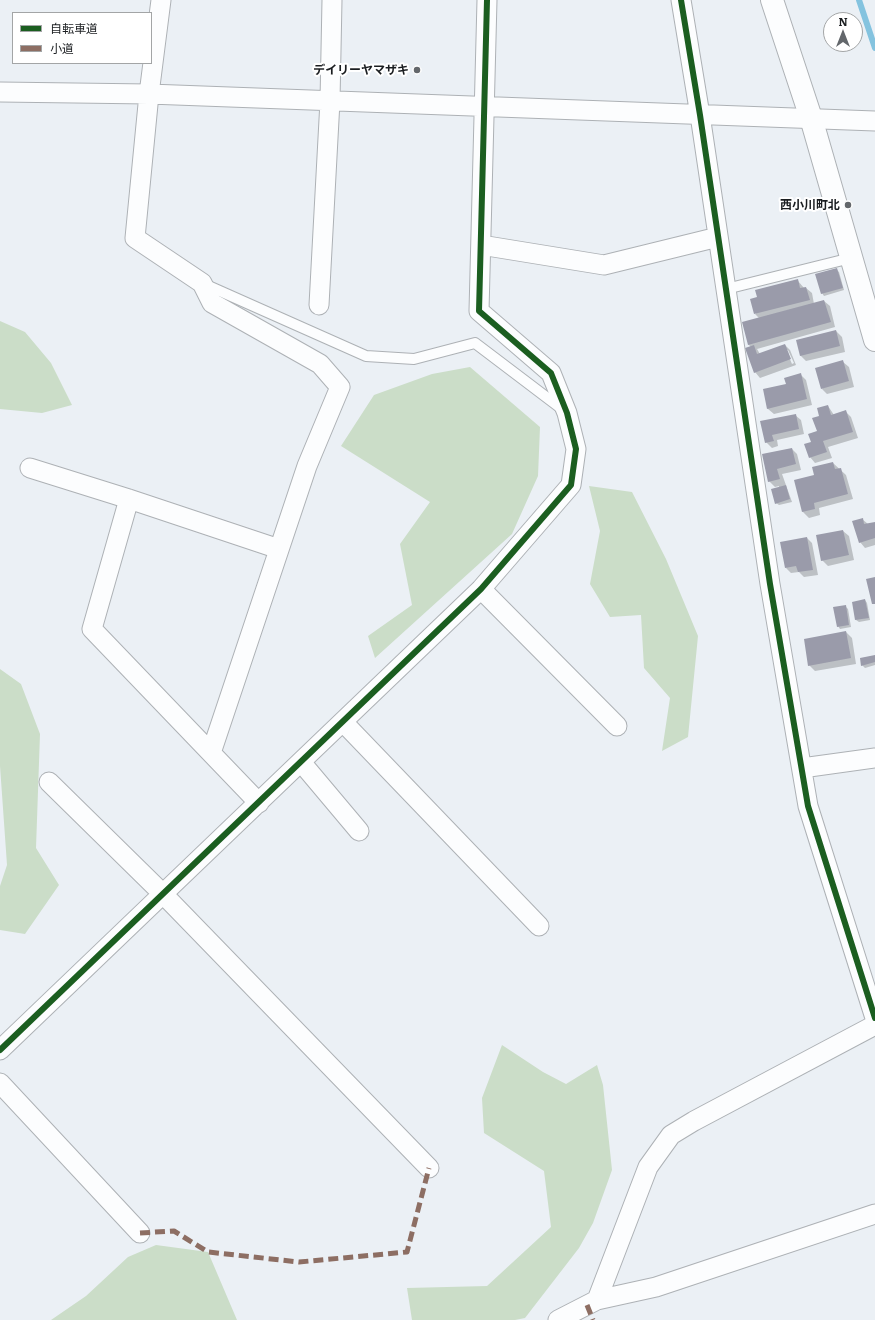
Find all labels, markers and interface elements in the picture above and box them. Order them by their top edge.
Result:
legend [12,12,152,64]
north arrow [823,12,863,52]
text: N [838,13,848,29]
text: 自転車道 [50,19,98,37]
text: 小道 [50,39,74,57]
place label: デイリーヤマザキ [313,63,409,77]
marker: デイリーヤマザキ [412,65,422,75]
place label: 西小川町北 [780,198,840,212]
marker: 西小川町北 [843,200,853,210]

